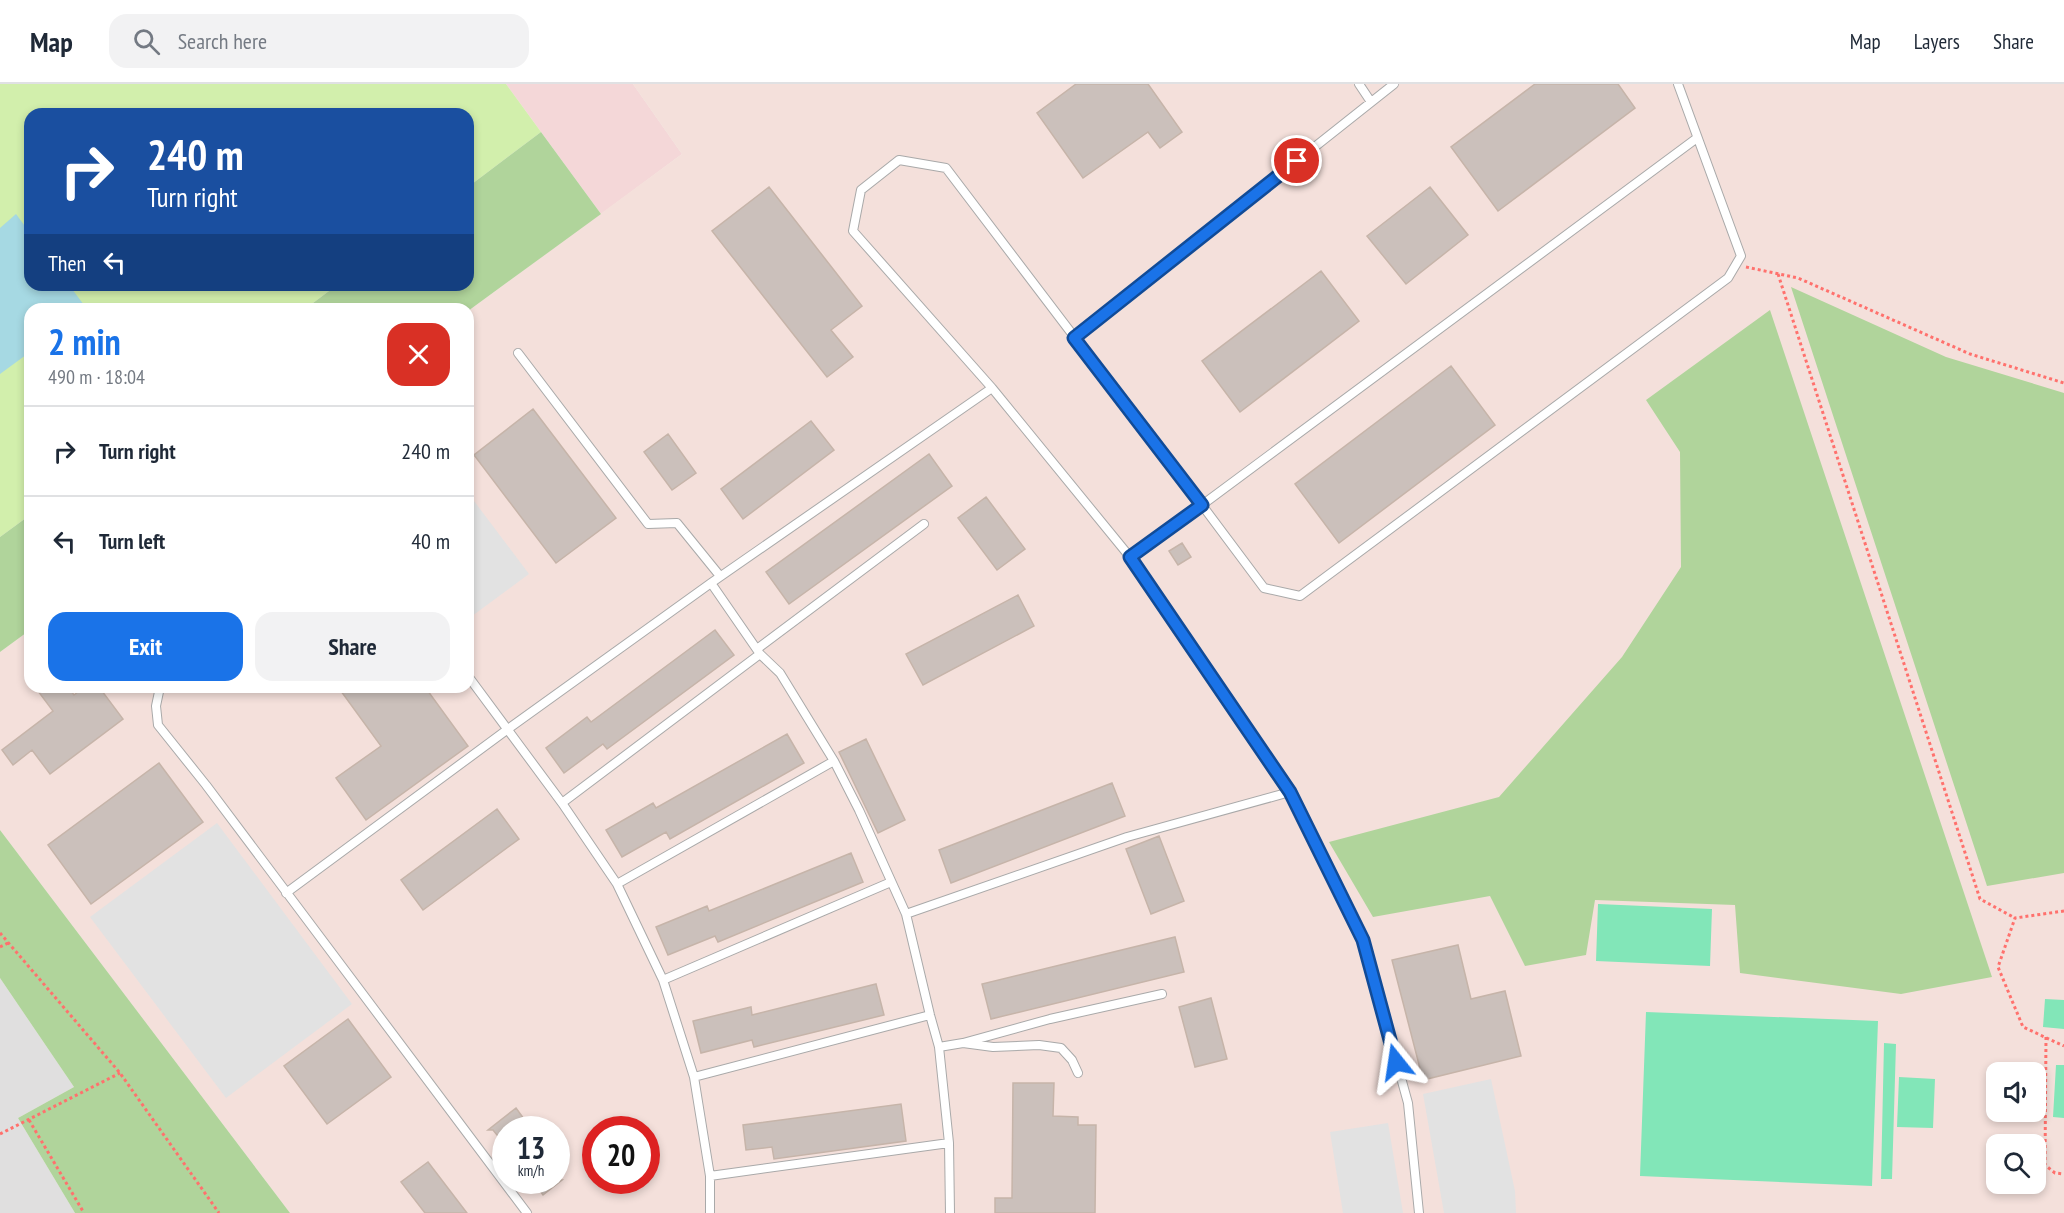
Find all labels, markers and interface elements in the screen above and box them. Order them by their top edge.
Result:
search box [109,14,529,68]
text: Map [30,23,73,60]
icon: search [130,25,163,58]
text: Search here [178,27,267,55]
text: Map [1850,28,1881,55]
text: Layers [1914,28,1960,55]
text: Share [1993,28,2034,55]
text: 240 m [147,127,244,182]
icon: right [48,132,126,210]
pin [1271,135,1322,186]
icon: arrive [1280,144,1313,177]
text: Turn right [147,180,238,214]
icon: left [98,246,131,279]
text: Then [48,249,86,277]
text: 2 min [48,318,121,365]
button: close [387,323,450,386]
text: 490 m · 18:04 [48,364,145,390]
icon: right [48,435,81,468]
text: Turn right [99,437,176,465]
text: 240 m [401,437,450,465]
icon: left [48,525,81,558]
text: Turn left [99,527,165,555]
text: 40 m [411,527,450,555]
button: Exit [48,612,243,681]
button: Share [255,612,450,681]
position arrow [1364,1030,1428,1094]
map controls [1986,1062,2046,1194]
button: sound [1986,1062,2046,1122]
speed limit sign: 20 [582,1116,660,1194]
text: 13 [517,1128,545,1167]
button: search [1986,1134,2046,1194]
text: km/h [518,1161,544,1180]

